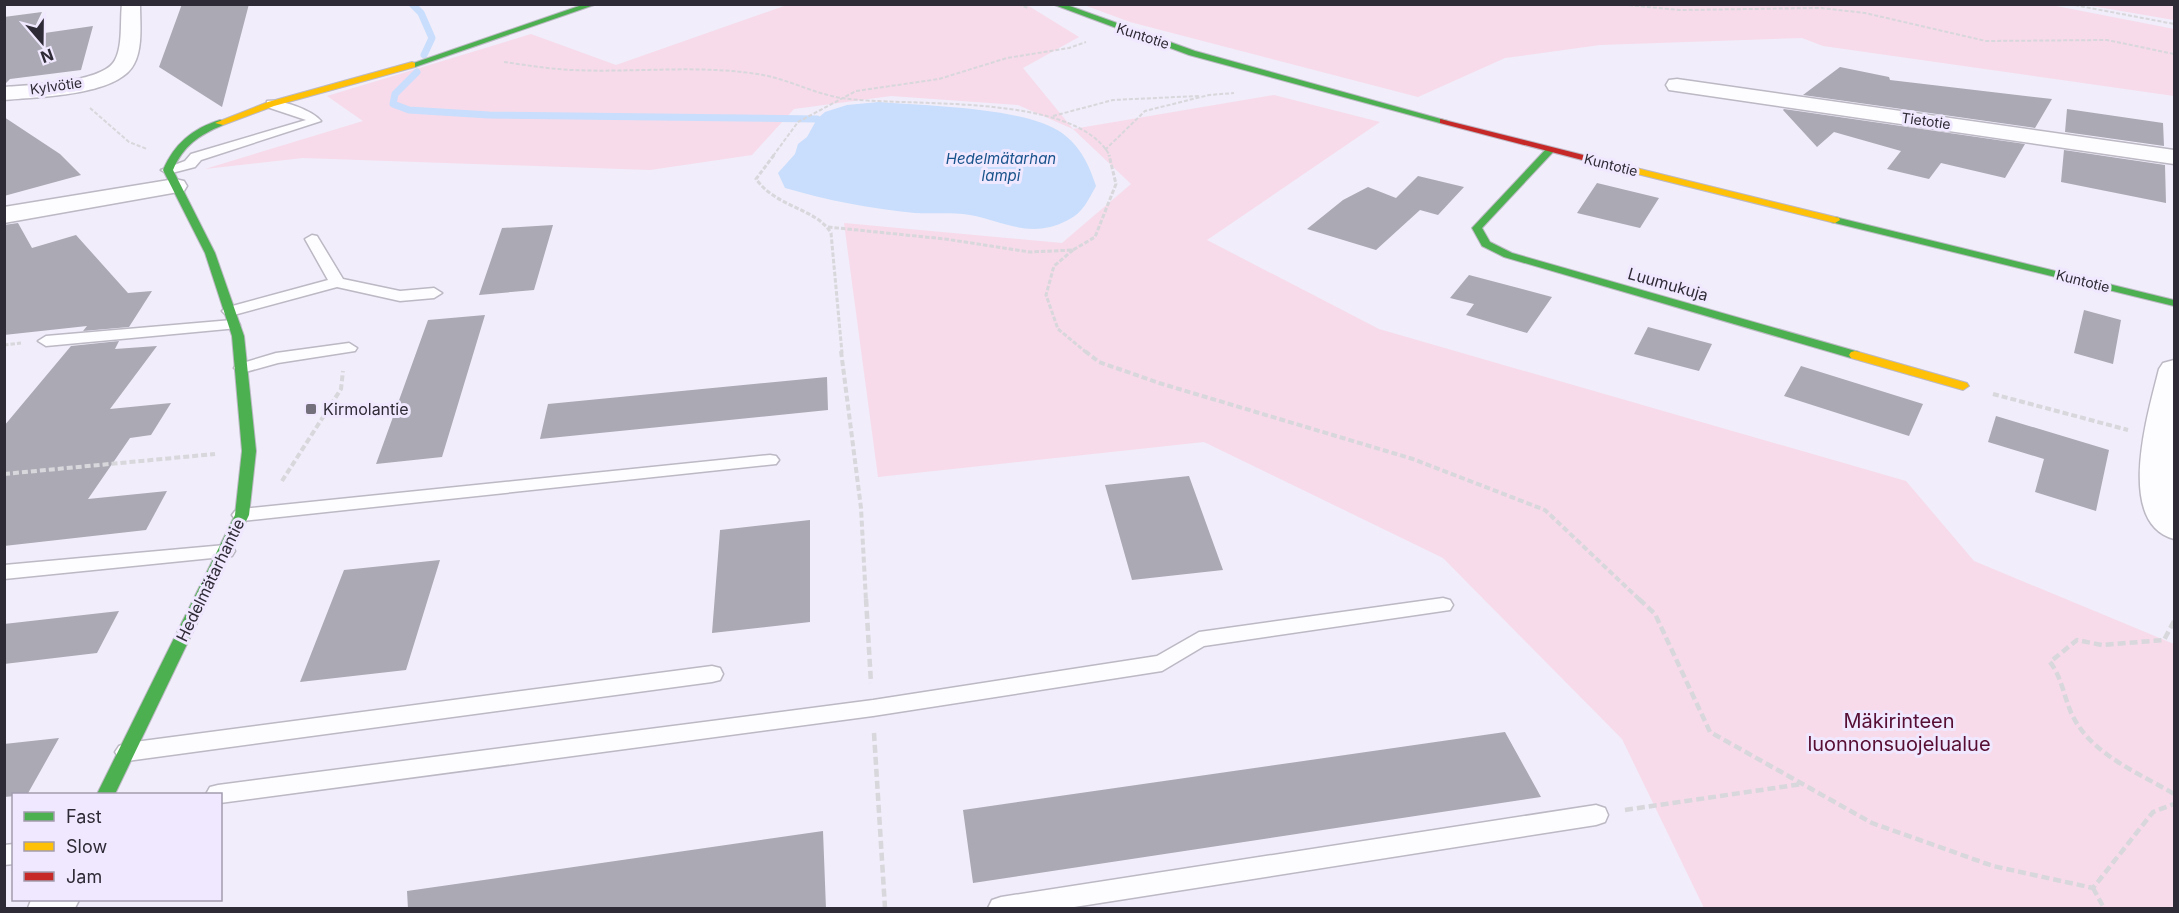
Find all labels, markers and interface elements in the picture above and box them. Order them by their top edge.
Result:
north arrow [12,12,72,72]
street label: Kuntotie [1115,19,1172,52]
text: N [38,45,56,68]
street label: Kylvötie [29,73,83,98]
street label: Tietotie [1900,109,1952,132]
water label: Hedelmätarhan lampi [946,149,1056,185]
street label: Kuntotie [1583,150,1640,179]
street label: Luumukuja [1626,263,1710,305]
street label: Kuntotie [2055,266,2112,295]
place label: Kirmolantie [323,399,409,419]
marker: Kirmolantie [304,402,318,416]
street label: Hedelmätarhantie [172,515,248,645]
park label: Mäkirinteen luonnonsuojelualue [1807,709,1991,756]
legend [12,793,222,901]
text: Fast [66,806,102,827]
text: Slow [66,836,107,857]
text: Jam [66,866,102,887]

